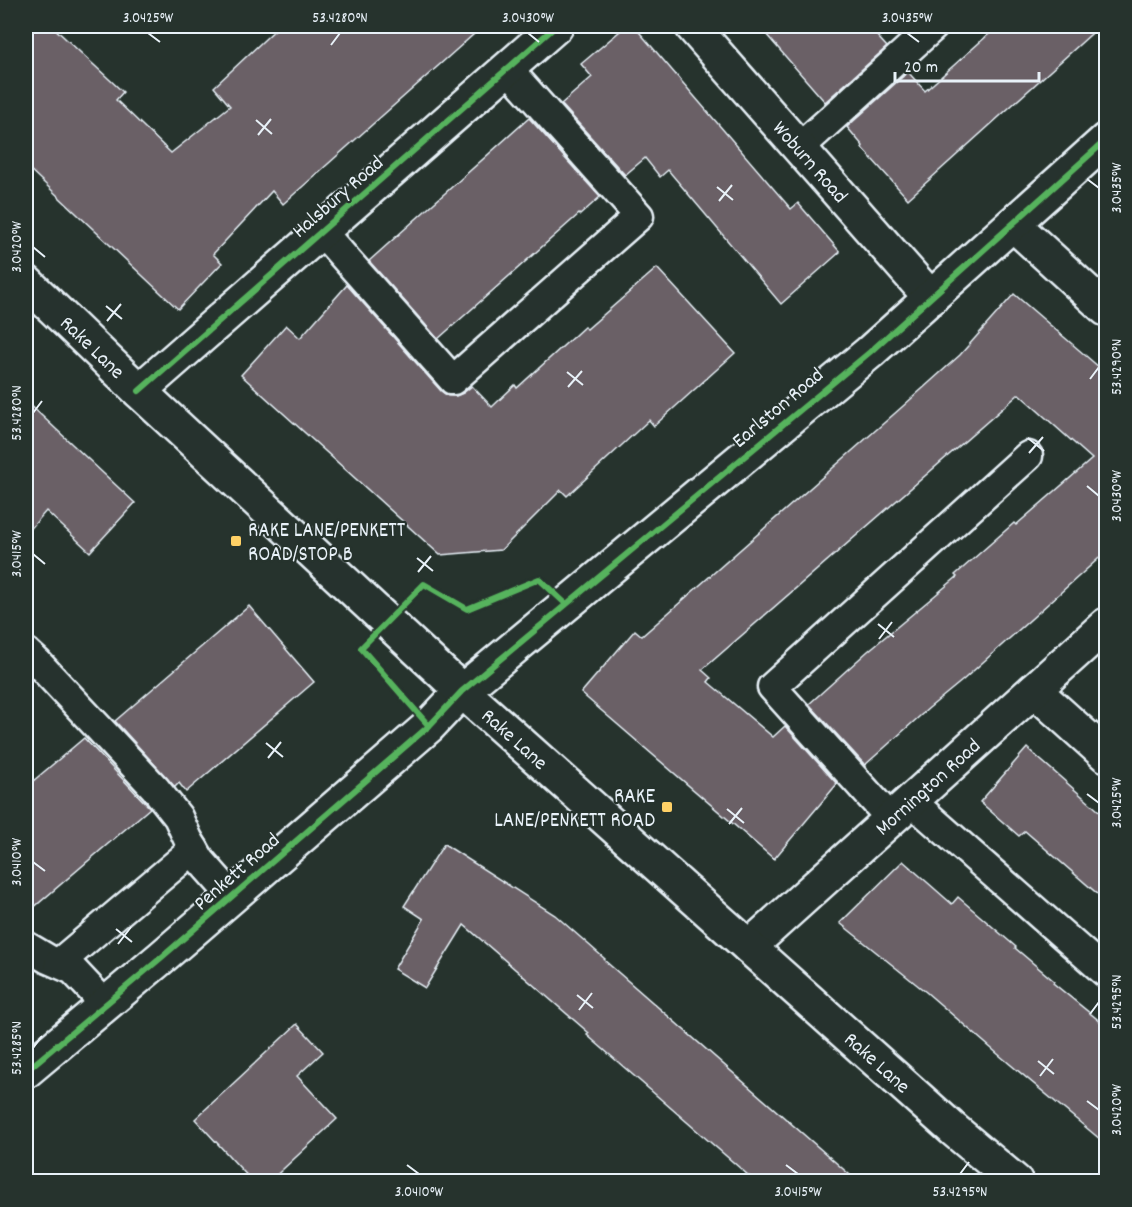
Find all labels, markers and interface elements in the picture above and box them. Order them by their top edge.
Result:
text: 3.0425°W [123,8,174,30]
text: 53.4280°N [312,8,368,30]
text: 3.0430°W [502,8,554,30]
text: 3.0435°W [882,8,933,30]
scale bar [895,45,1039,83]
text: 20 m [904,56,938,81]
street label: Woburn Road [764,115,853,211]
street label: Halsbury Road [286,150,391,247]
text: 3.0435°W [1107,162,1129,213]
text: 3.0420°W [7,221,29,273]
street label: Rake Lane [52,310,130,387]
text: 53.4290°N [1107,339,1129,395]
street label: Earlston Road [726,362,831,457]
text: 53.4280°N [7,385,29,441]
text: 3.0430°W [1107,470,1129,522]
place label: RAKE LANE/PENKETT ROAD/STOP B [248,517,406,571]
text: 3.0415°W [7,530,29,578]
marker: RAKE LANE/PENKETT ROAD/STOP B [229,534,243,548]
street label: Rake Lane [473,703,553,779]
street label: Mornington Road [870,733,989,844]
text: 3.0425°W [1107,777,1129,828]
place label: RAKE LANE/PENKETT ROAD [494,783,655,837]
marker: RAKE LANE/PENKETT ROAD [660,800,674,814]
street label: Penkett Road [188,827,288,919]
text: 3.0410°W [7,837,29,886]
text: 53.4295°N [1107,975,1129,1029]
text: 53.4285°N [7,1021,29,1075]
street label: Rake Lane [836,1026,916,1102]
text: 3.0420°W [1107,1084,1129,1136]
text: 3.0410°W [395,1182,444,1204]
text: 3.0415°W [774,1182,822,1204]
text: 53.4295°N [933,1182,987,1204]

